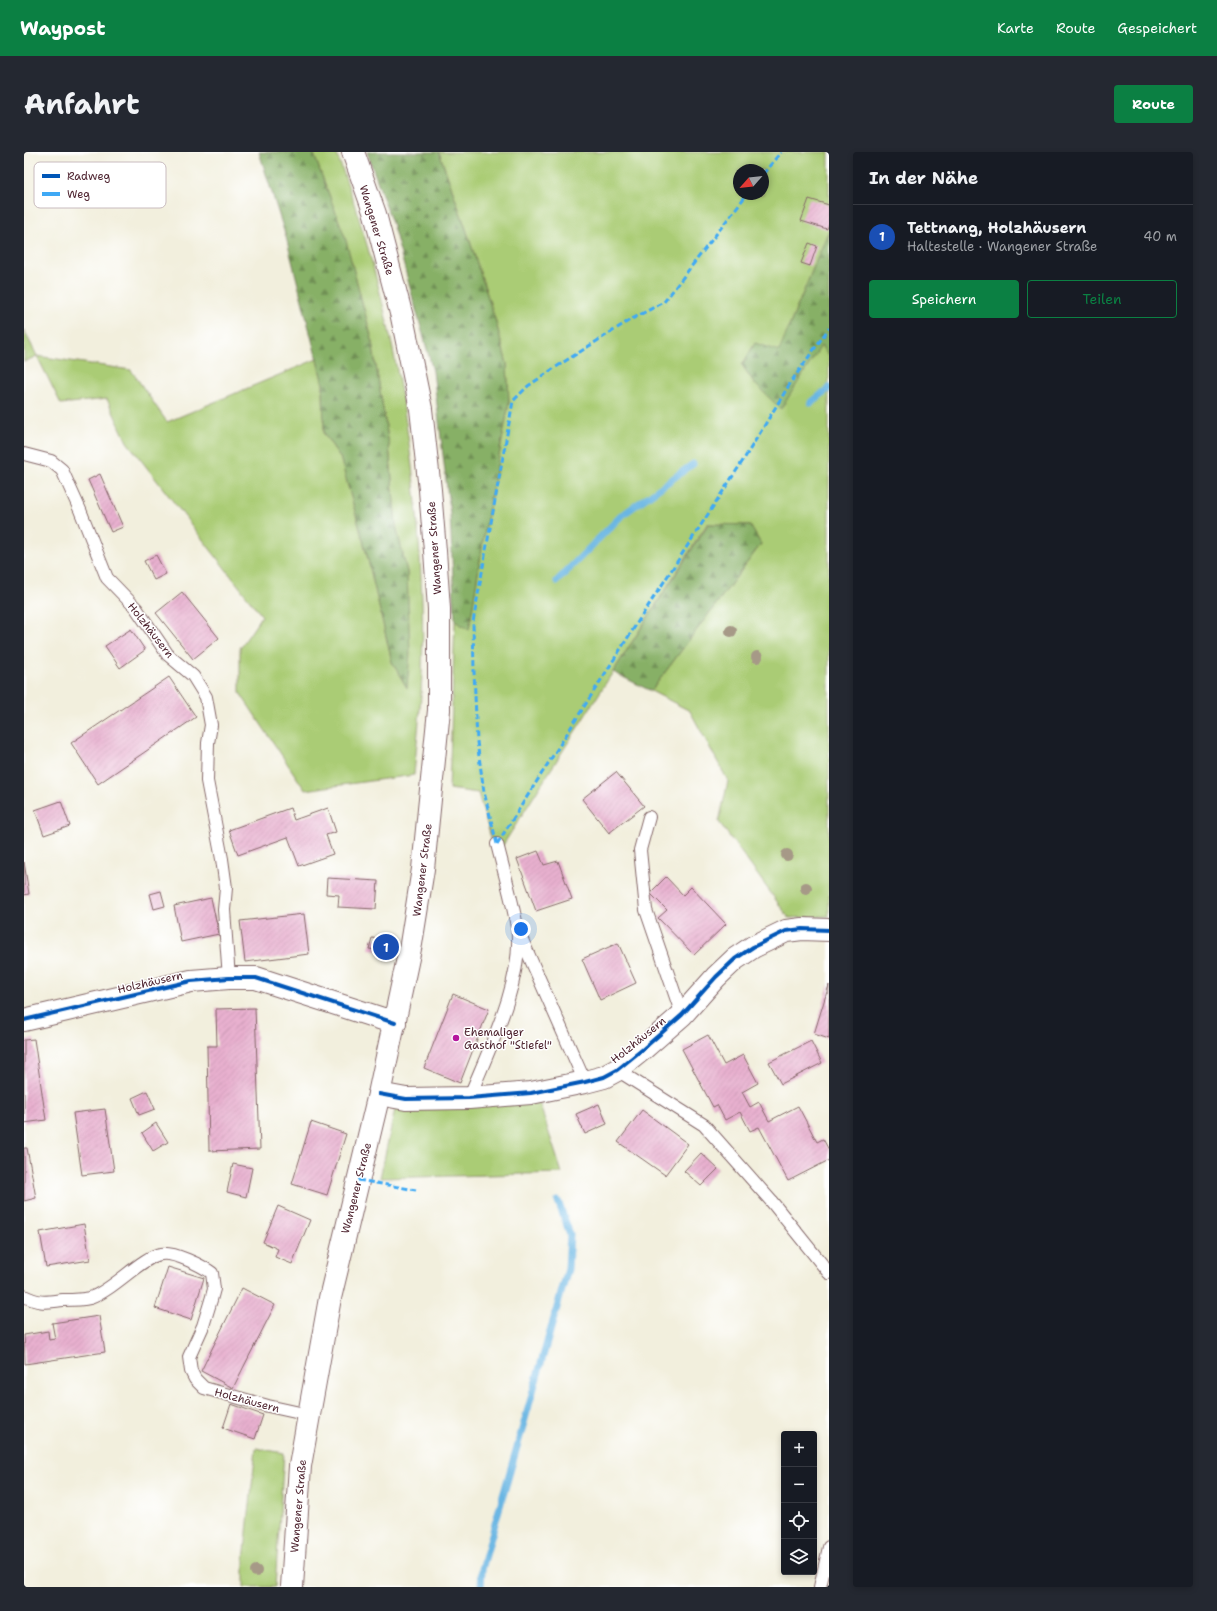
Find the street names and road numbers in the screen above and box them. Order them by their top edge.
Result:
street label: Wangener Straße [356,183,397,277]
street label: Wangener Straße [424,501,445,595]
street label: Holzhäusern [124,599,177,661]
street label: Wangener Straße [409,823,436,917]
street label: Holzhäusern [116,968,185,997]
street label: Holzhäusern [608,1013,669,1067]
street label: Wangener Straße [338,1141,375,1235]
street label: Holzhäusern [213,1385,281,1416]
street label: Wangener Straße [287,1459,310,1553]

